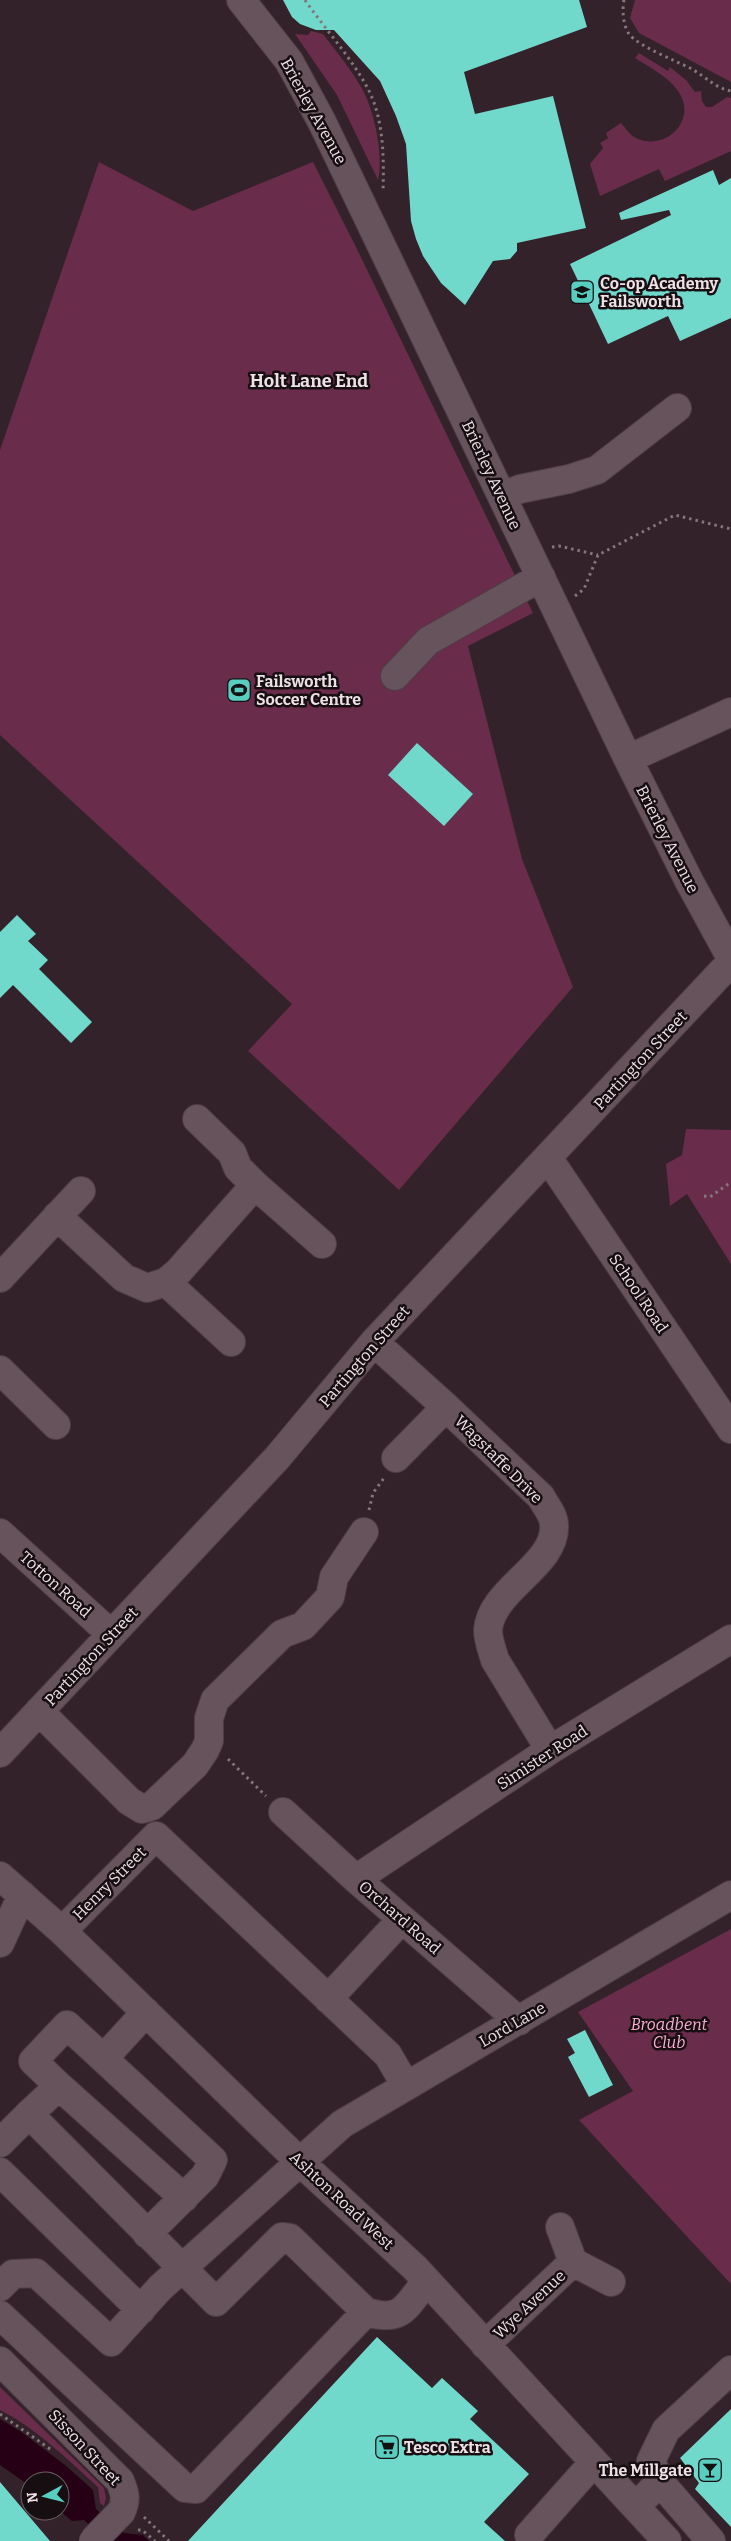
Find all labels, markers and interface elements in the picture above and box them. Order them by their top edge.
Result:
street label: Brierley Avenue [277,55,350,167]
place label: Co-op Academy Failsworth [600,274,718,311]
school or university icon: Co-op Academy Failsworth [569,279,595,305]
district label: Holt Lane End [250,370,368,392]
street label: Brierley Avenue [458,418,525,533]
place label: Failsworth Soccer Centre [256,672,361,709]
sports icon: Failsworth Soccer Centre [226,677,252,703]
street label: Brierley Avenue [632,782,703,896]
street label: Partington Street [590,1007,691,1114]
street label: School Road [605,1250,672,1337]
street label: Partington Street [315,1302,414,1411]
street label: Wagstaffe Drive [451,1411,547,1507]
street label: Totton Road [16,1547,96,1622]
street label: Partington Street [41,1603,142,1710]
street label: Simister Road [494,1721,591,1794]
street label: Henry Street [69,1843,150,1924]
street label: Orchard Road [355,1877,445,1958]
street label: Lord Lane [476,1998,549,2051]
park label: Broadbent Club [631,2015,708,2052]
street label: Ashton Road West [286,2147,398,2253]
street label: Wye Avenue [489,2266,569,2343]
street label: Sisson Street [45,2405,125,2489]
supermarket icon: Tesco Extra [374,2434,400,2460]
place label: Tesco Extra [404,2438,491,2457]
bar icon: The Millgate [697,2457,723,2483]
place label: The Millgate [599,2461,692,2480]
north arrow [20,2471,70,2521]
text: N [23,2491,42,2504]

